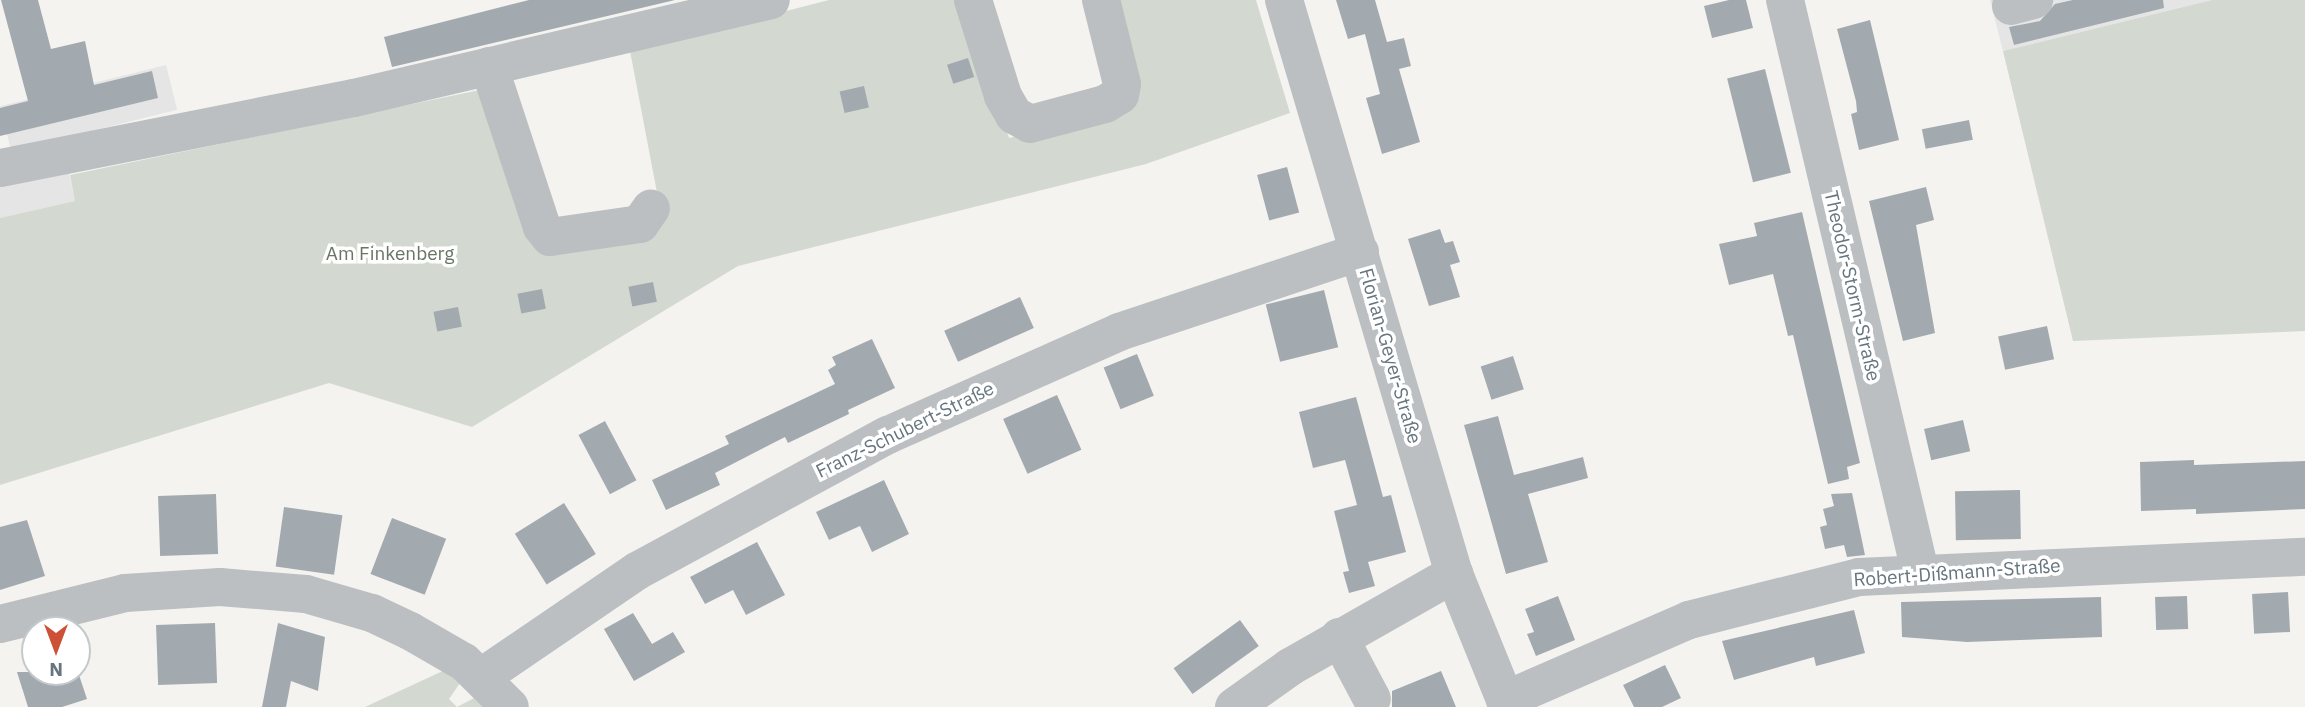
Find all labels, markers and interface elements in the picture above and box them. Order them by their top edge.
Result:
street label: Theodor-Storm-Straße [1819,189,1885,383]
park label: Am Finkenberg [326,243,454,265]
street label: Florian-Geyer-Straße [1354,266,1426,446]
street label: Franz-Schubert-Straße [812,377,998,483]
street label: Robert-Dißmann-Straße [1853,554,2061,592]
north arrow [21,616,91,686]
text: N [49,658,63,682]

